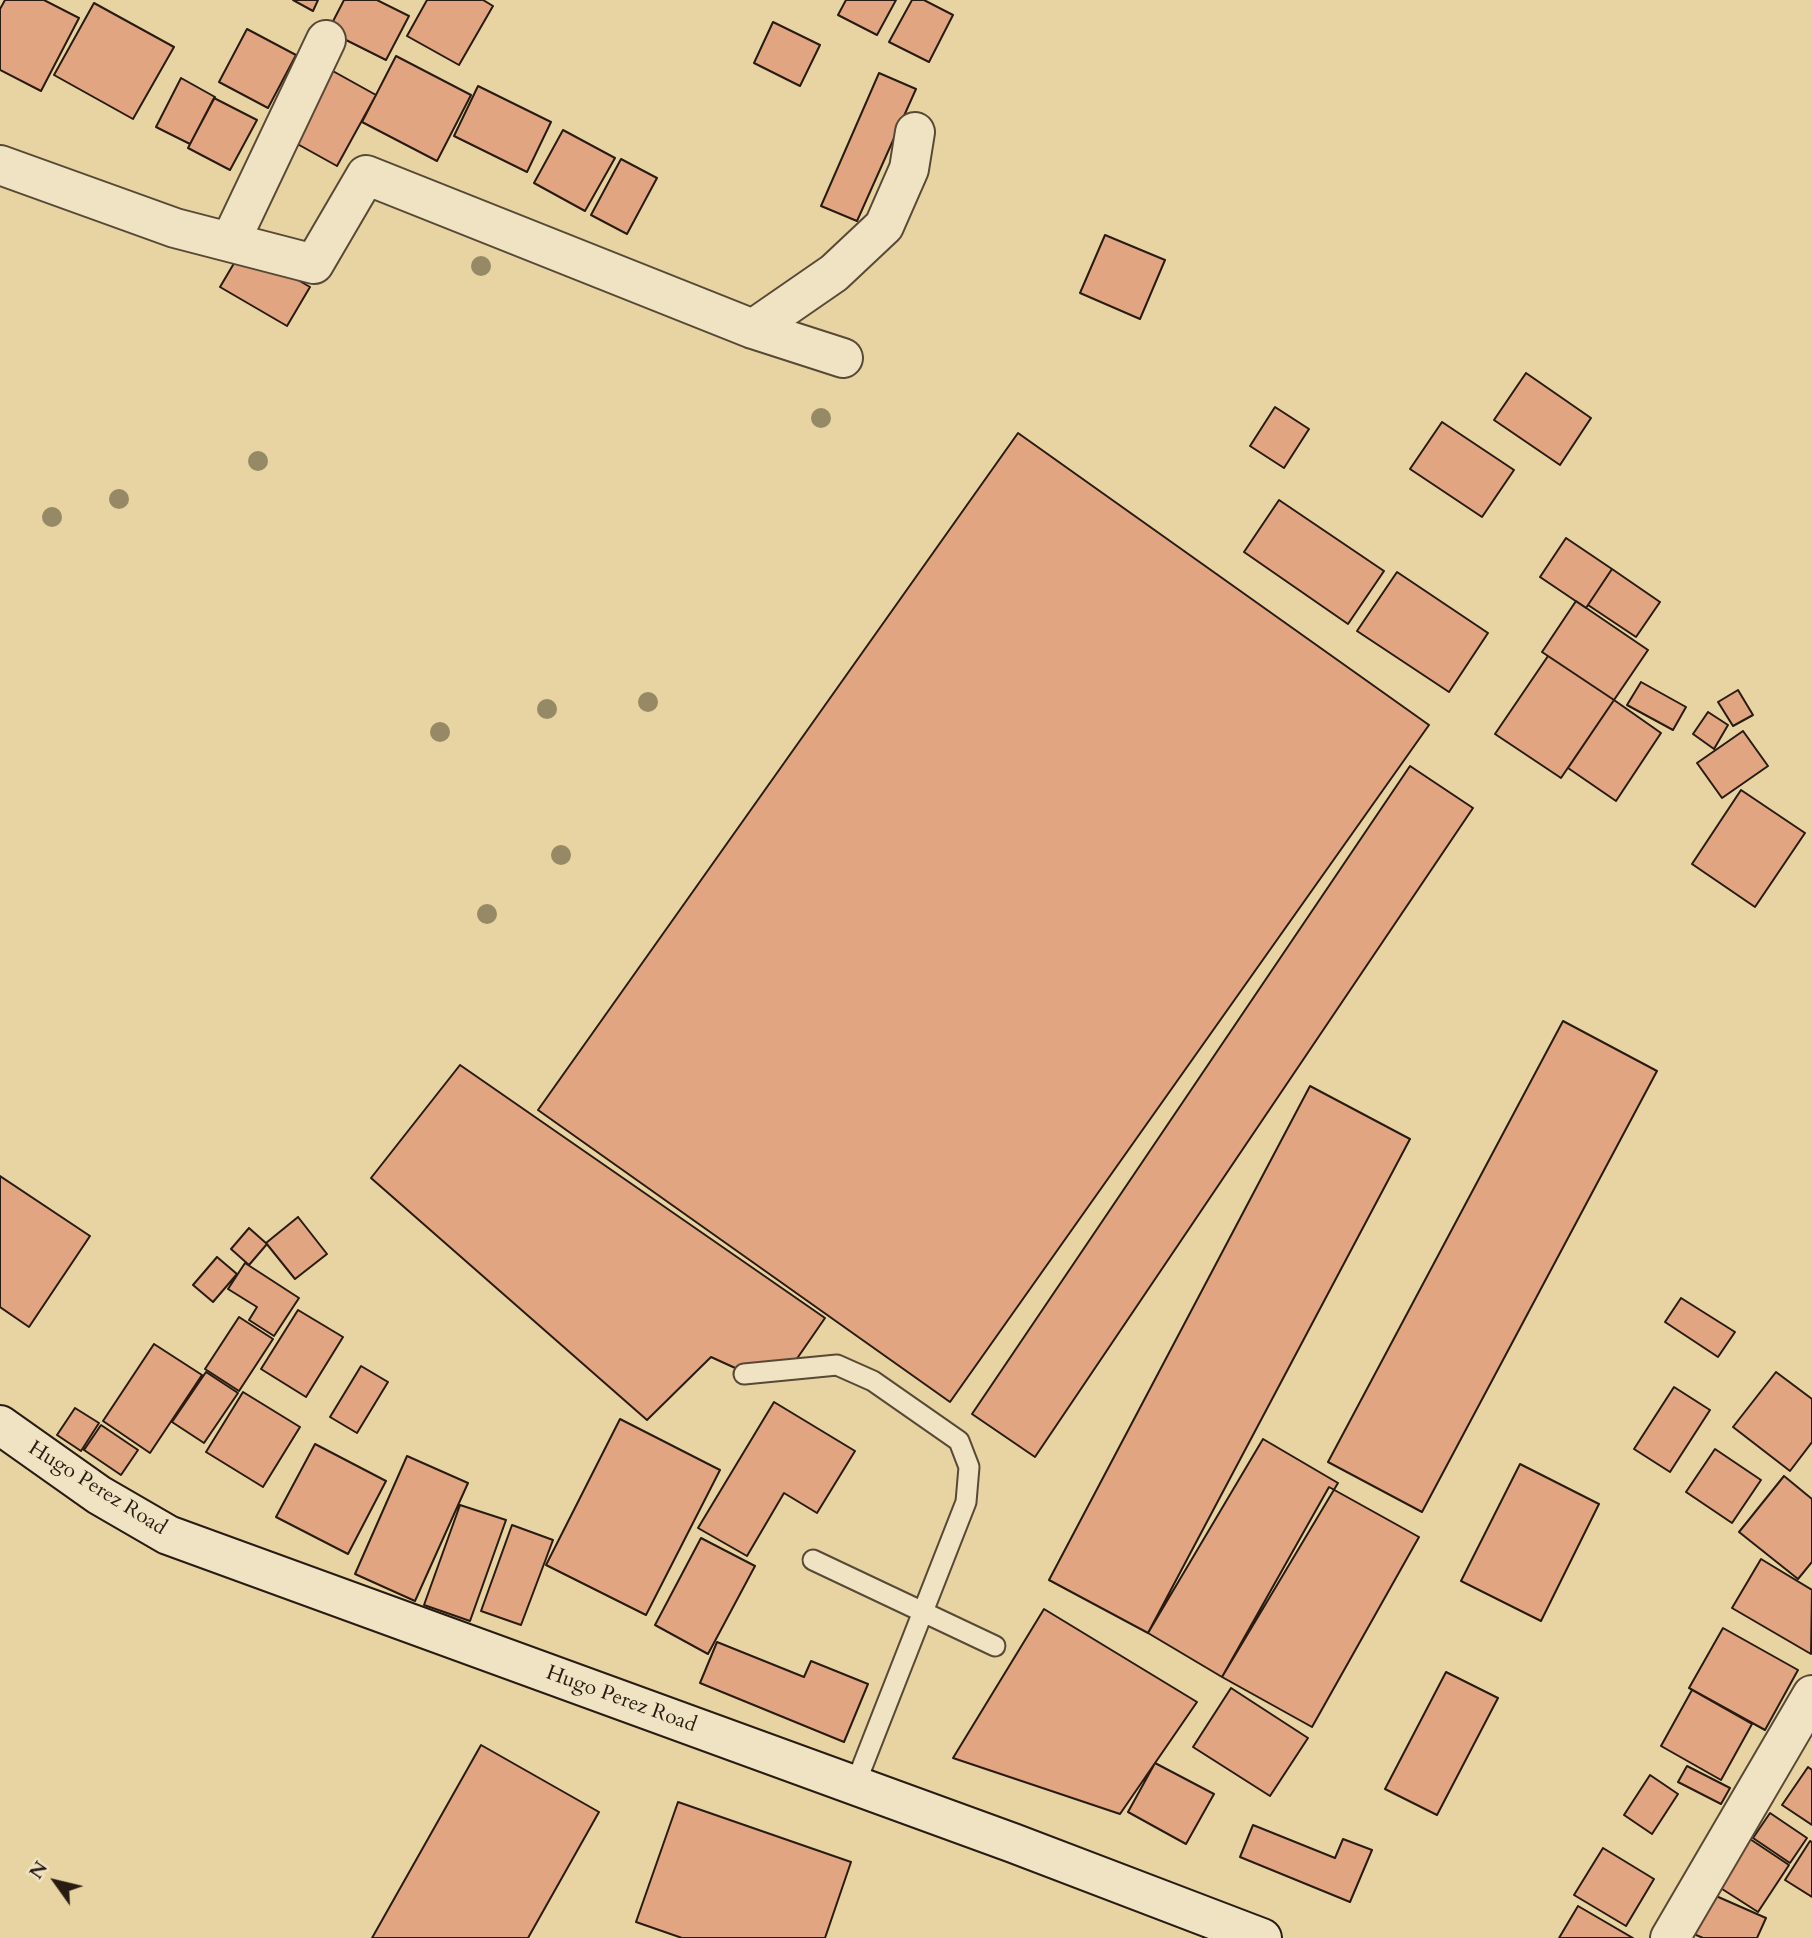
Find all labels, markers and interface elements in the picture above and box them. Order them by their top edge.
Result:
street label: Hugo Perez Road [23,1436,171,1542]
street label: Hugo Perez Road [542,1661,700,1739]
north arrow [21,1847,91,1917]
text: N [23,1856,54,1884]

